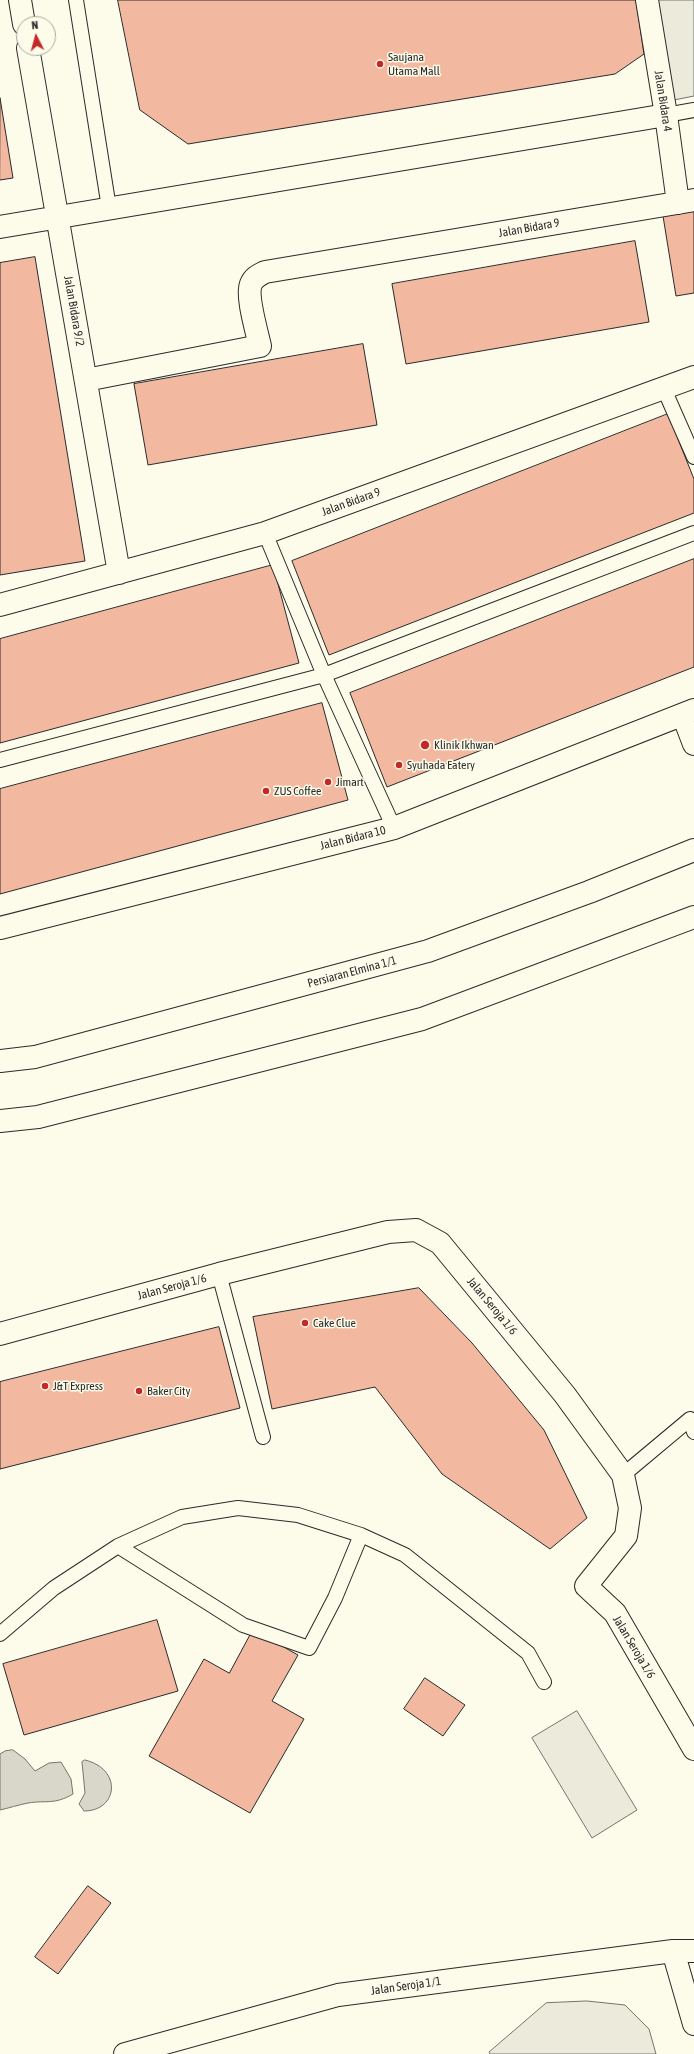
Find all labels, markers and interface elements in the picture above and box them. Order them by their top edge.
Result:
north arrow [16,16,56,56]
text: N [31,19,39,31]
place label: Saujana Utama Mall [388,50,440,78]
marker: Saujana Utama Mall [375,59,385,69]
street label: Jalan Bidara 4 [651,69,675,133]
street label: Jalan Bidara 9 [497,216,561,240]
street label: Jalan Bidara 9/2 [61,275,87,347]
street label: Jalan Bidara 9 [320,485,382,519]
place label: Klinik Ikhwan [434,738,494,752]
marker: Klinik Ikhwan [419,739,431,751]
place label: Syuhada Eatery [407,758,475,772]
marker: Syuhada Eatery [394,760,404,770]
place label: Jimart [336,775,364,789]
marker: Jimart [323,777,333,787]
place label: ZUS Coffee [274,784,322,798]
marker: ZUS Coffee [261,786,271,796]
street label: Jalan Bidara 10 [319,823,387,853]
street label: Persiaran Elmina 1/1 [306,953,398,991]
street label: Jalan Seroja 1/6 [136,1271,208,1303]
street label: Jalan Seroja 1/6 [464,1274,520,1338]
place label: Cake Clue [313,1316,356,1330]
marker: Cake Clue [300,1318,310,1328]
place label: J&T Express [53,1379,103,1393]
marker: J&T Express [40,1381,50,1391]
place label: Baker City [147,1384,190,1398]
marker: Baker City [134,1386,144,1396]
street label: Jalan Seroja 1/6 [610,1613,658,1681]
street label: Jalan Seroja 1/1 [370,1974,442,1998]

